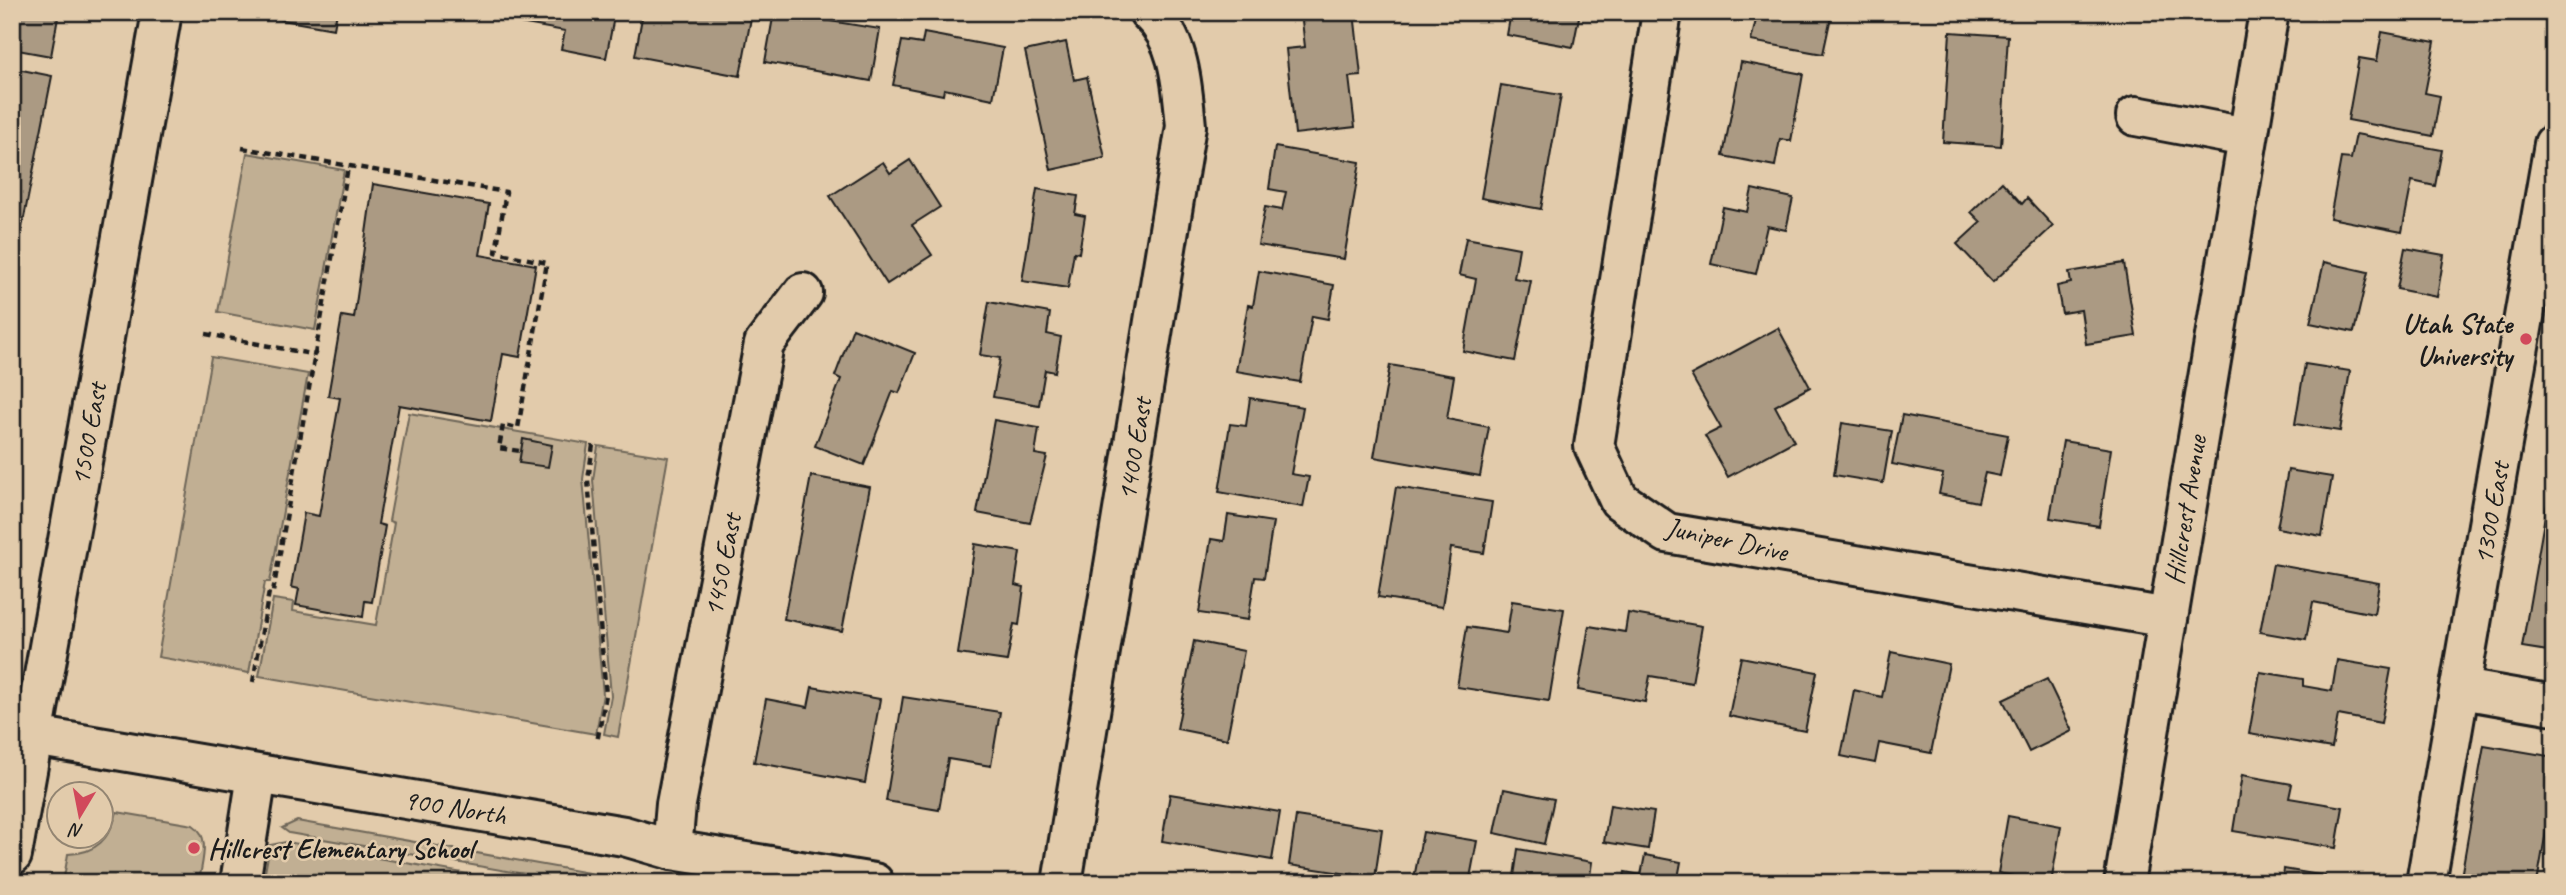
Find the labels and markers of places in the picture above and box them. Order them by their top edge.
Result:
place label: Utah State University [2402,306,2515,373]
marker: Utah State University [2518,331,2534,347]
place label: Hillcrest Elementary School [208,831,478,866]
marker: Hillcrest Elementary School [186,840,202,856]

